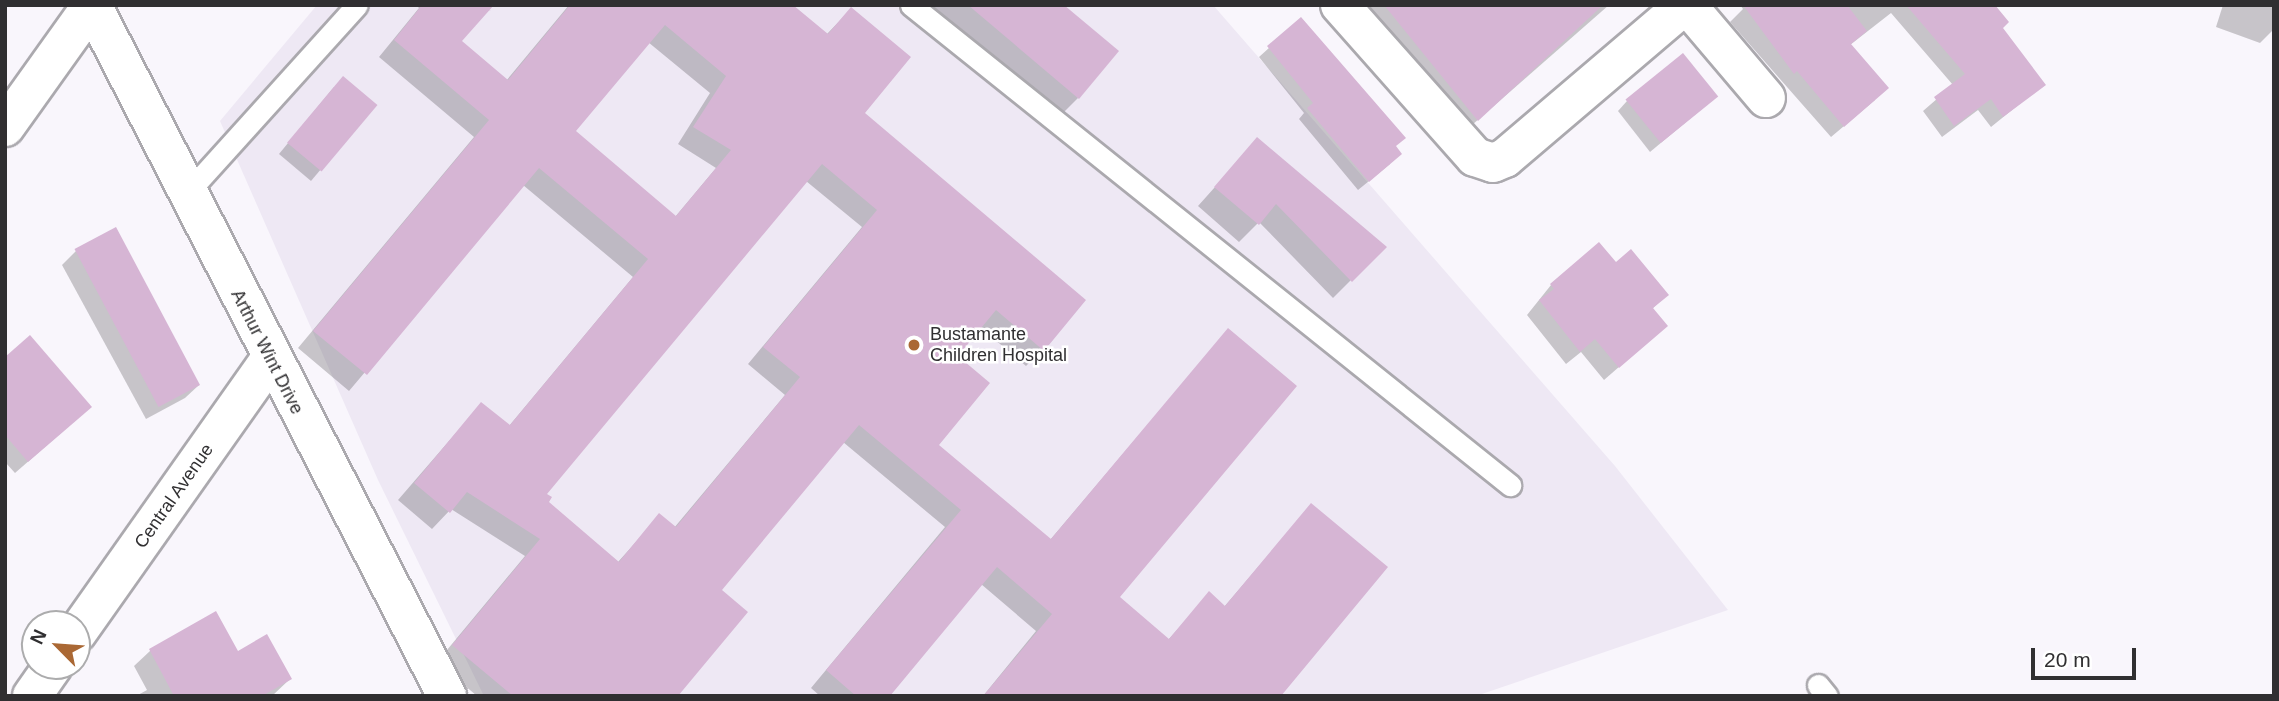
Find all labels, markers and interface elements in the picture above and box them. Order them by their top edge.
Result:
street label: Arthur Wint Drive [226,286,308,418]
place label: Bustamante Children Hospital [930,324,1067,366]
marker: Bustamante Children Hospital [904,335,924,355]
street label: Central Avenue [130,439,218,553]
north arrow [21,610,91,680]
text: N [26,626,51,647]
scale bar [2034,634,2139,678]
text: 20 m [2044,648,2091,671]

